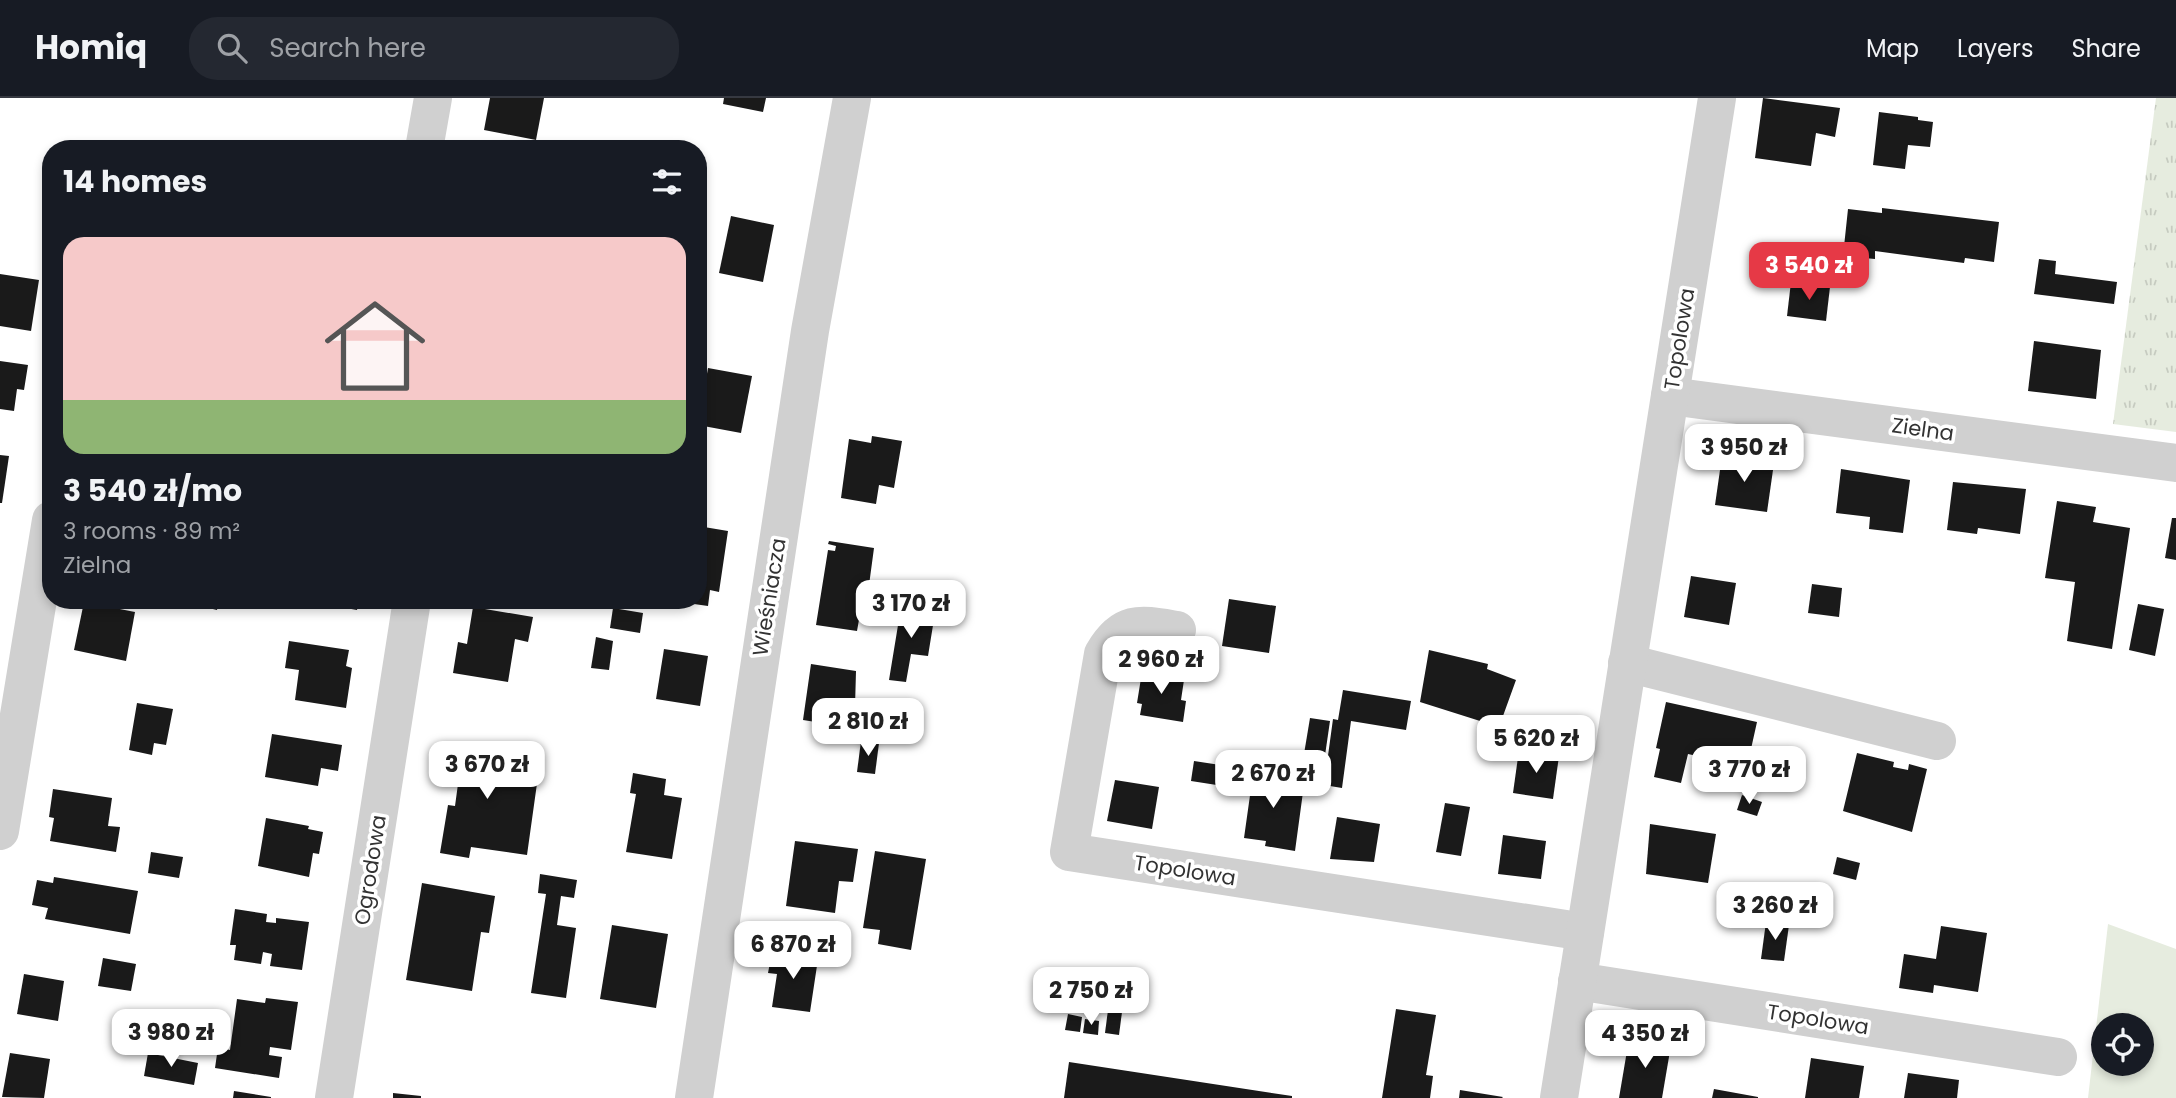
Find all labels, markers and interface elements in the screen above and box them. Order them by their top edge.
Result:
search box [189,17,679,80]
text: Homiq [35,24,147,71]
icon: search [213,29,251,67]
text: Search here [269,30,426,66]
text: Map [1866,32,1919,65]
text: Layers [1957,32,2033,65]
text: Share [2071,32,2141,65]
text: 14 homes [63,160,207,203]
icon: filters [648,163,686,201]
pin: 3 540 zł [1737,242,1881,302]
text: 3 540 zł [1765,249,1853,281]
icon: home [312,283,438,409]
street label: Topolowa [1657,286,1701,392]
street label: Zielna [1890,410,1956,448]
pin: 3 950 zł [1672,424,1816,484]
text: 3 950 zł [1701,431,1787,463]
text: 3 540 zł/mo [63,469,242,512]
text: 3 rooms · 89 m² [63,515,240,547]
street label: Wieśniacza [745,536,793,658]
text: Zielna [63,549,131,581]
pin: 3 170 zł [839,580,983,640]
text: 3 170 zł [872,587,950,619]
pin: 2 960 zł [1089,636,1233,696]
text: 2 960 zł [1118,643,1204,675]
pin: 2 810 zł [796,698,940,758]
text: 2 810 zł [828,705,908,737]
pin: 5 620 zł [1464,716,1608,775]
text: 5 620 zł [1493,722,1579,754]
pin: 3 670 zł [415,742,559,801]
pin: 3 770 zł [1677,746,1821,806]
text: 3 670 zł [445,748,529,780]
pin: 2 670 zł [1201,750,1345,810]
text: 3 770 zł [1708,753,1790,785]
text: 2 670 zł [1231,757,1315,789]
street label: Ogrodowa [347,813,393,927]
street label: Topolowa [1132,848,1238,892]
pin: 3 260 zł [1703,882,1847,942]
text: 3 260 zł [1732,889,1818,921]
pin: 6 870 zł [721,922,865,981]
text: 6 870 zł [750,928,836,960]
pin: 2 750 zł [1019,968,1163,1027]
text: 2 750 zł [1049,974,1133,1006]
street label: Topolowa [1765,997,1871,1041]
pin: 3 980 zł [99,1010,243,1069]
pin: 4 350 zł [1573,1010,1717,1070]
map controls [2091,1013,2154,1076]
button: locate [2091,1013,2154,1076]
text: 3 980 zł [128,1016,214,1048]
text: 4 350 zł [1601,1017,1689,1049]

